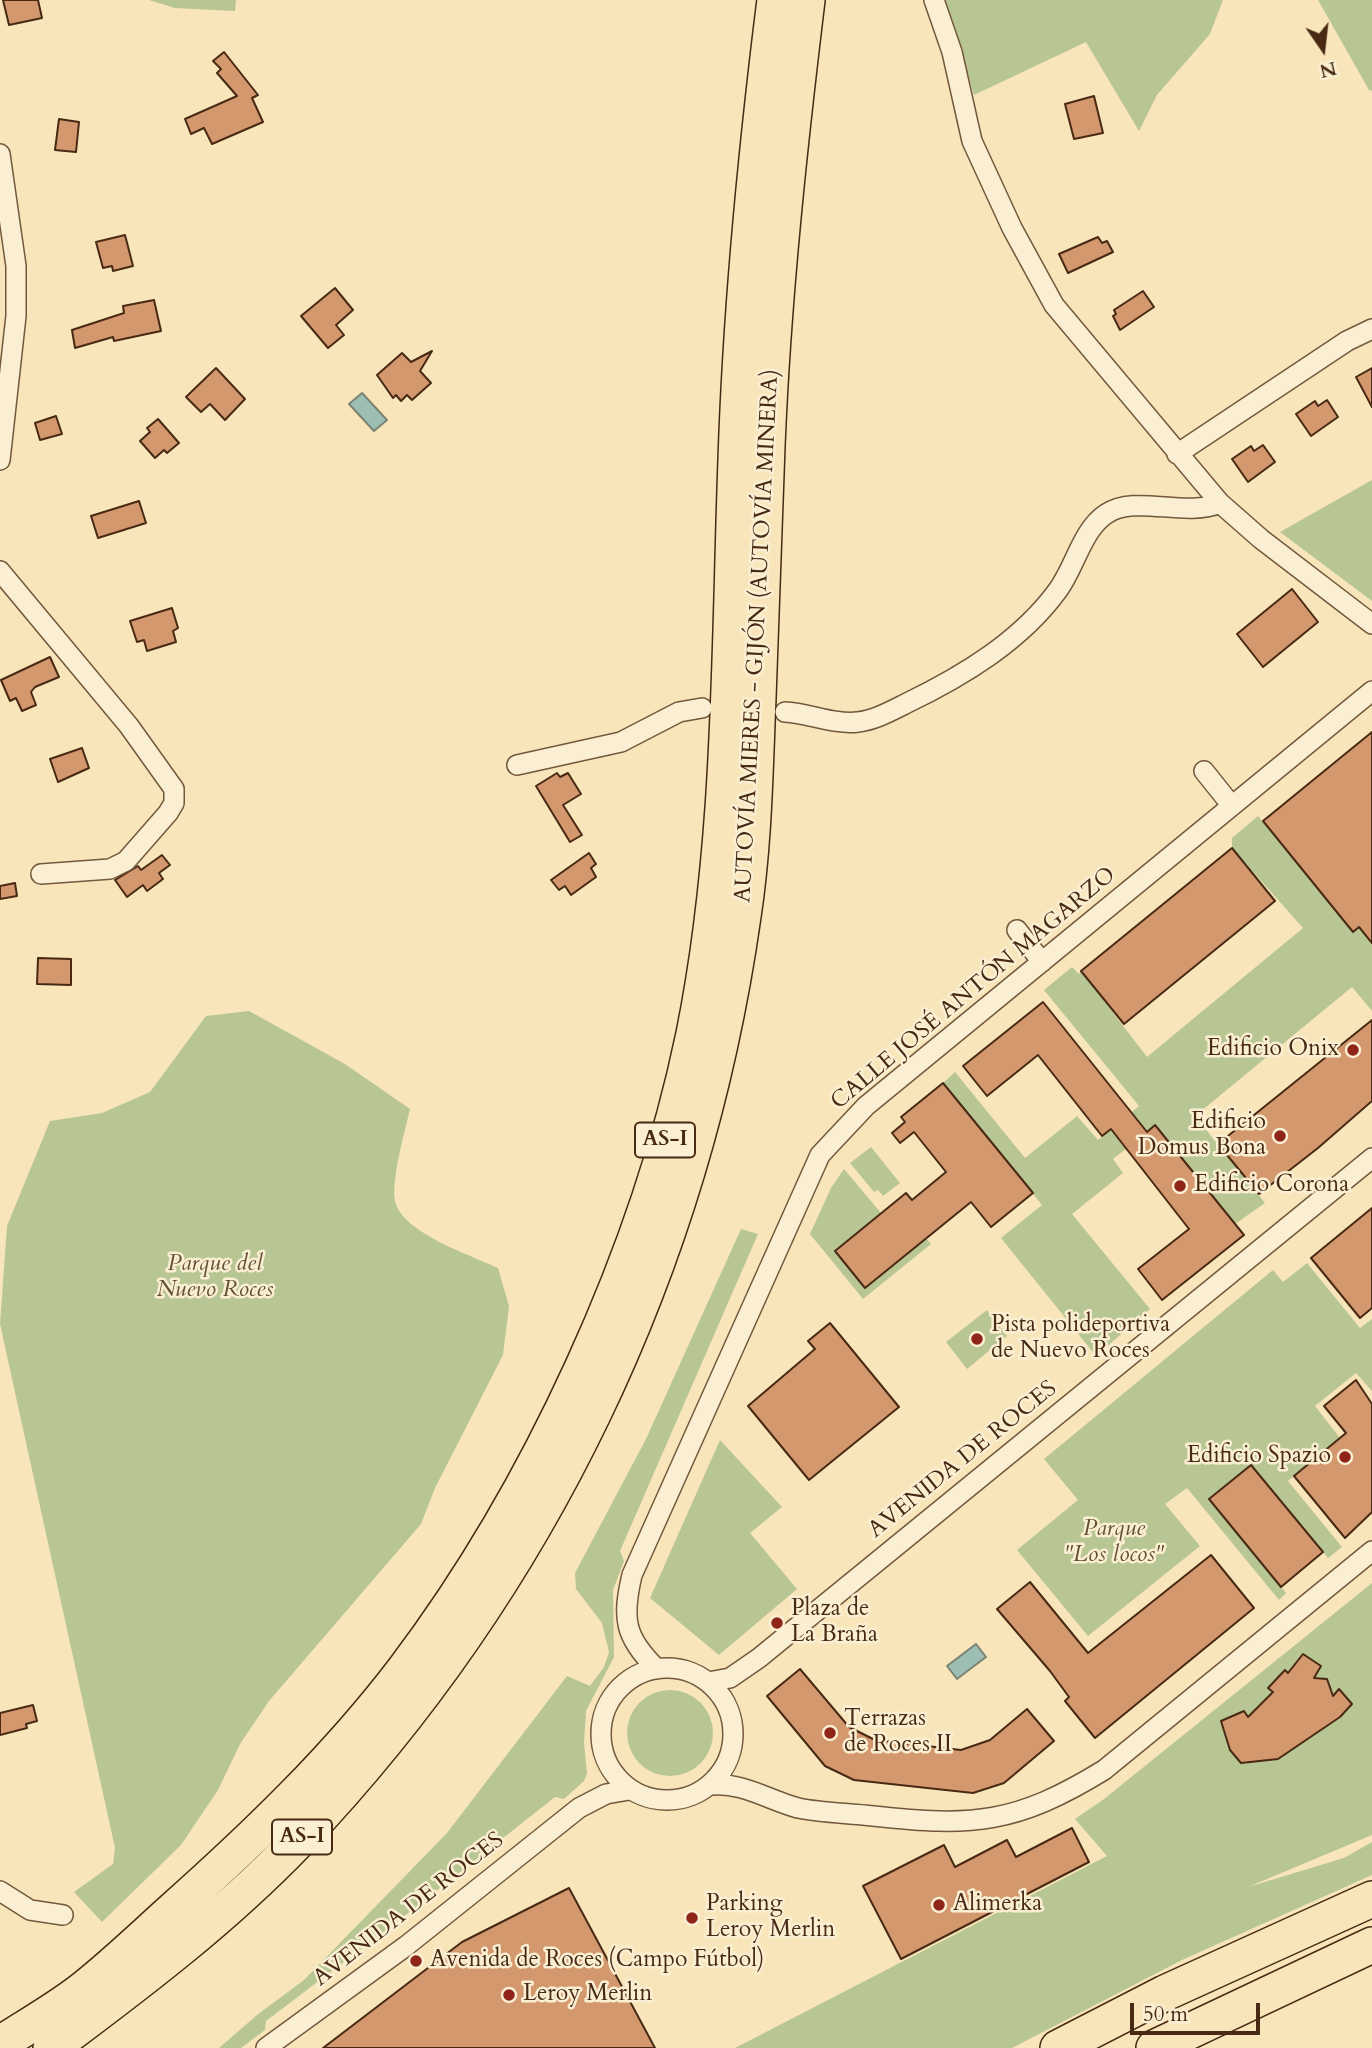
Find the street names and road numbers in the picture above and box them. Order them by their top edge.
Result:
street label: AUTOVÍA MIERES - GIJÓN (AUTOVÍA MINERA) [730,369,786,903]
street label: CALLE JOSÉ ANTÓN MAGARZO [826,862,1122,1116]
road number: AS-I [635,1122,695,1158]
street label: AVENIDA DE ROCES [863,1376,1063,1544]
road number: AS-I [272,1820,332,1854]
street label: AVENIDA DE ROCES [308,1827,510,1993]

